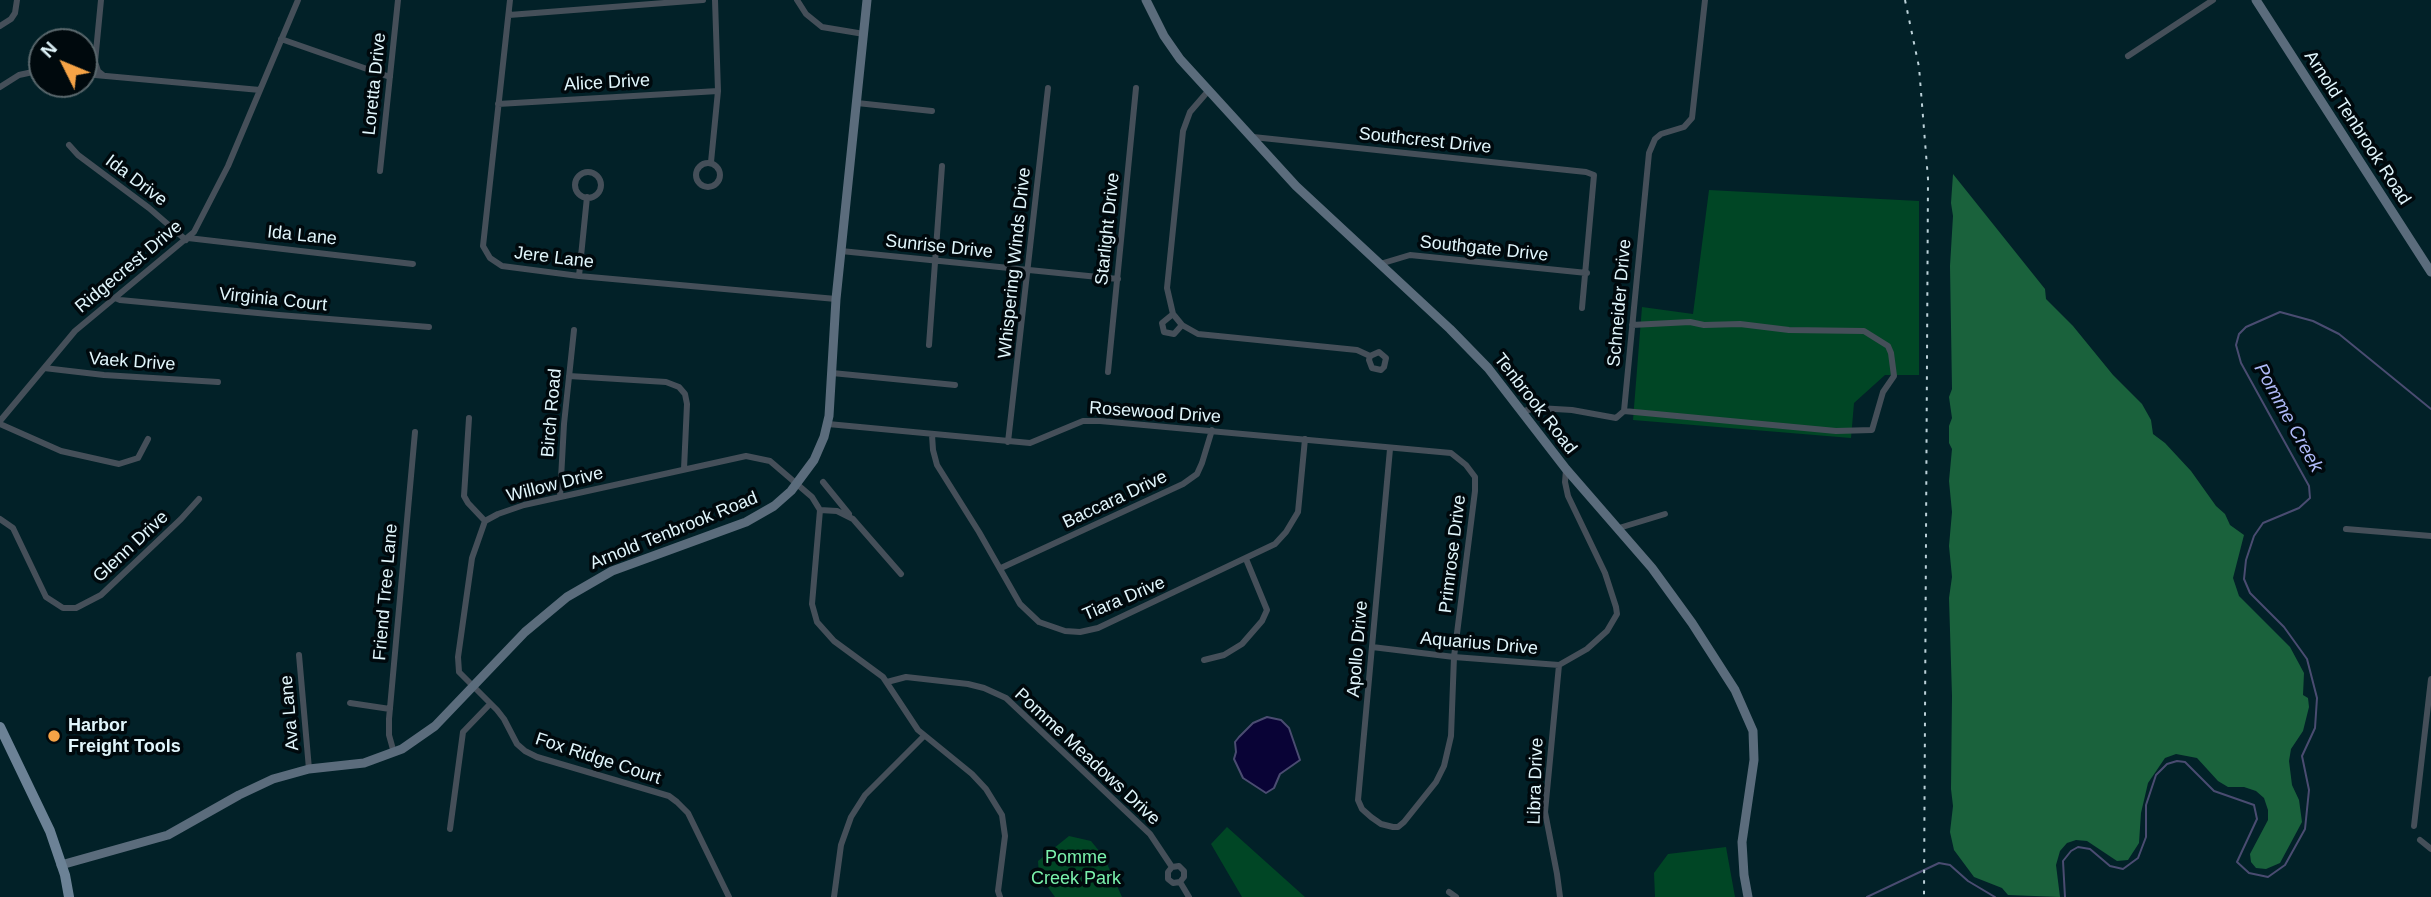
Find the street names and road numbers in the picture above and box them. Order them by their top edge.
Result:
street label: Loretta Drive [359,32,391,136]
street label: Arnold Tenbrook Road [2299,47,2415,209]
street label: Alice Drive [563,70,651,96]
street label: Southcrest Drive [1358,123,1492,159]
street label: Ida Drive [101,151,171,211]
street label: Whispering Winds Drive [994,166,1036,360]
street label: Starlight Drive [1091,172,1125,286]
street label: Ridgecrest Drive [71,216,187,318]
street label: Ida Lane [266,222,338,250]
street label: Sunrise Drive [884,231,994,263]
street label: Southgate Drive [1419,232,1549,266]
street label: Schneider Drive [1604,238,1636,368]
street label: Jere Lane [513,242,595,274]
street label: Virginia Court [218,284,328,316]
street label: Vaek Drive [88,348,176,376]
street label: Tenbrook Road [1489,349,1581,459]
street label: Birch Road [537,368,567,458]
street label: Rosewood Drive [1088,398,1222,428]
street label: Willow Drive [504,463,606,507]
street label: Baccara Drive [1059,466,1171,534]
street label: Arnold Tenbrook Road [587,487,761,575]
street label: Primrose Drive [1435,494,1471,614]
street label: Glenn Drive [89,507,173,587]
street label: Friend Tree Lane [369,523,403,661]
street label: Tiara Drive [1080,572,1168,626]
street label: Apollo Drive [1343,600,1373,698]
street label: Aquarius Drive [1419,628,1539,660]
street label: Ava Lane [276,674,304,752]
street label: Pomme Meadows Drive [1010,684,1164,830]
street label: Fox Ridge Court [532,728,664,790]
street label: Libra Drive [1524,737,1548,825]

